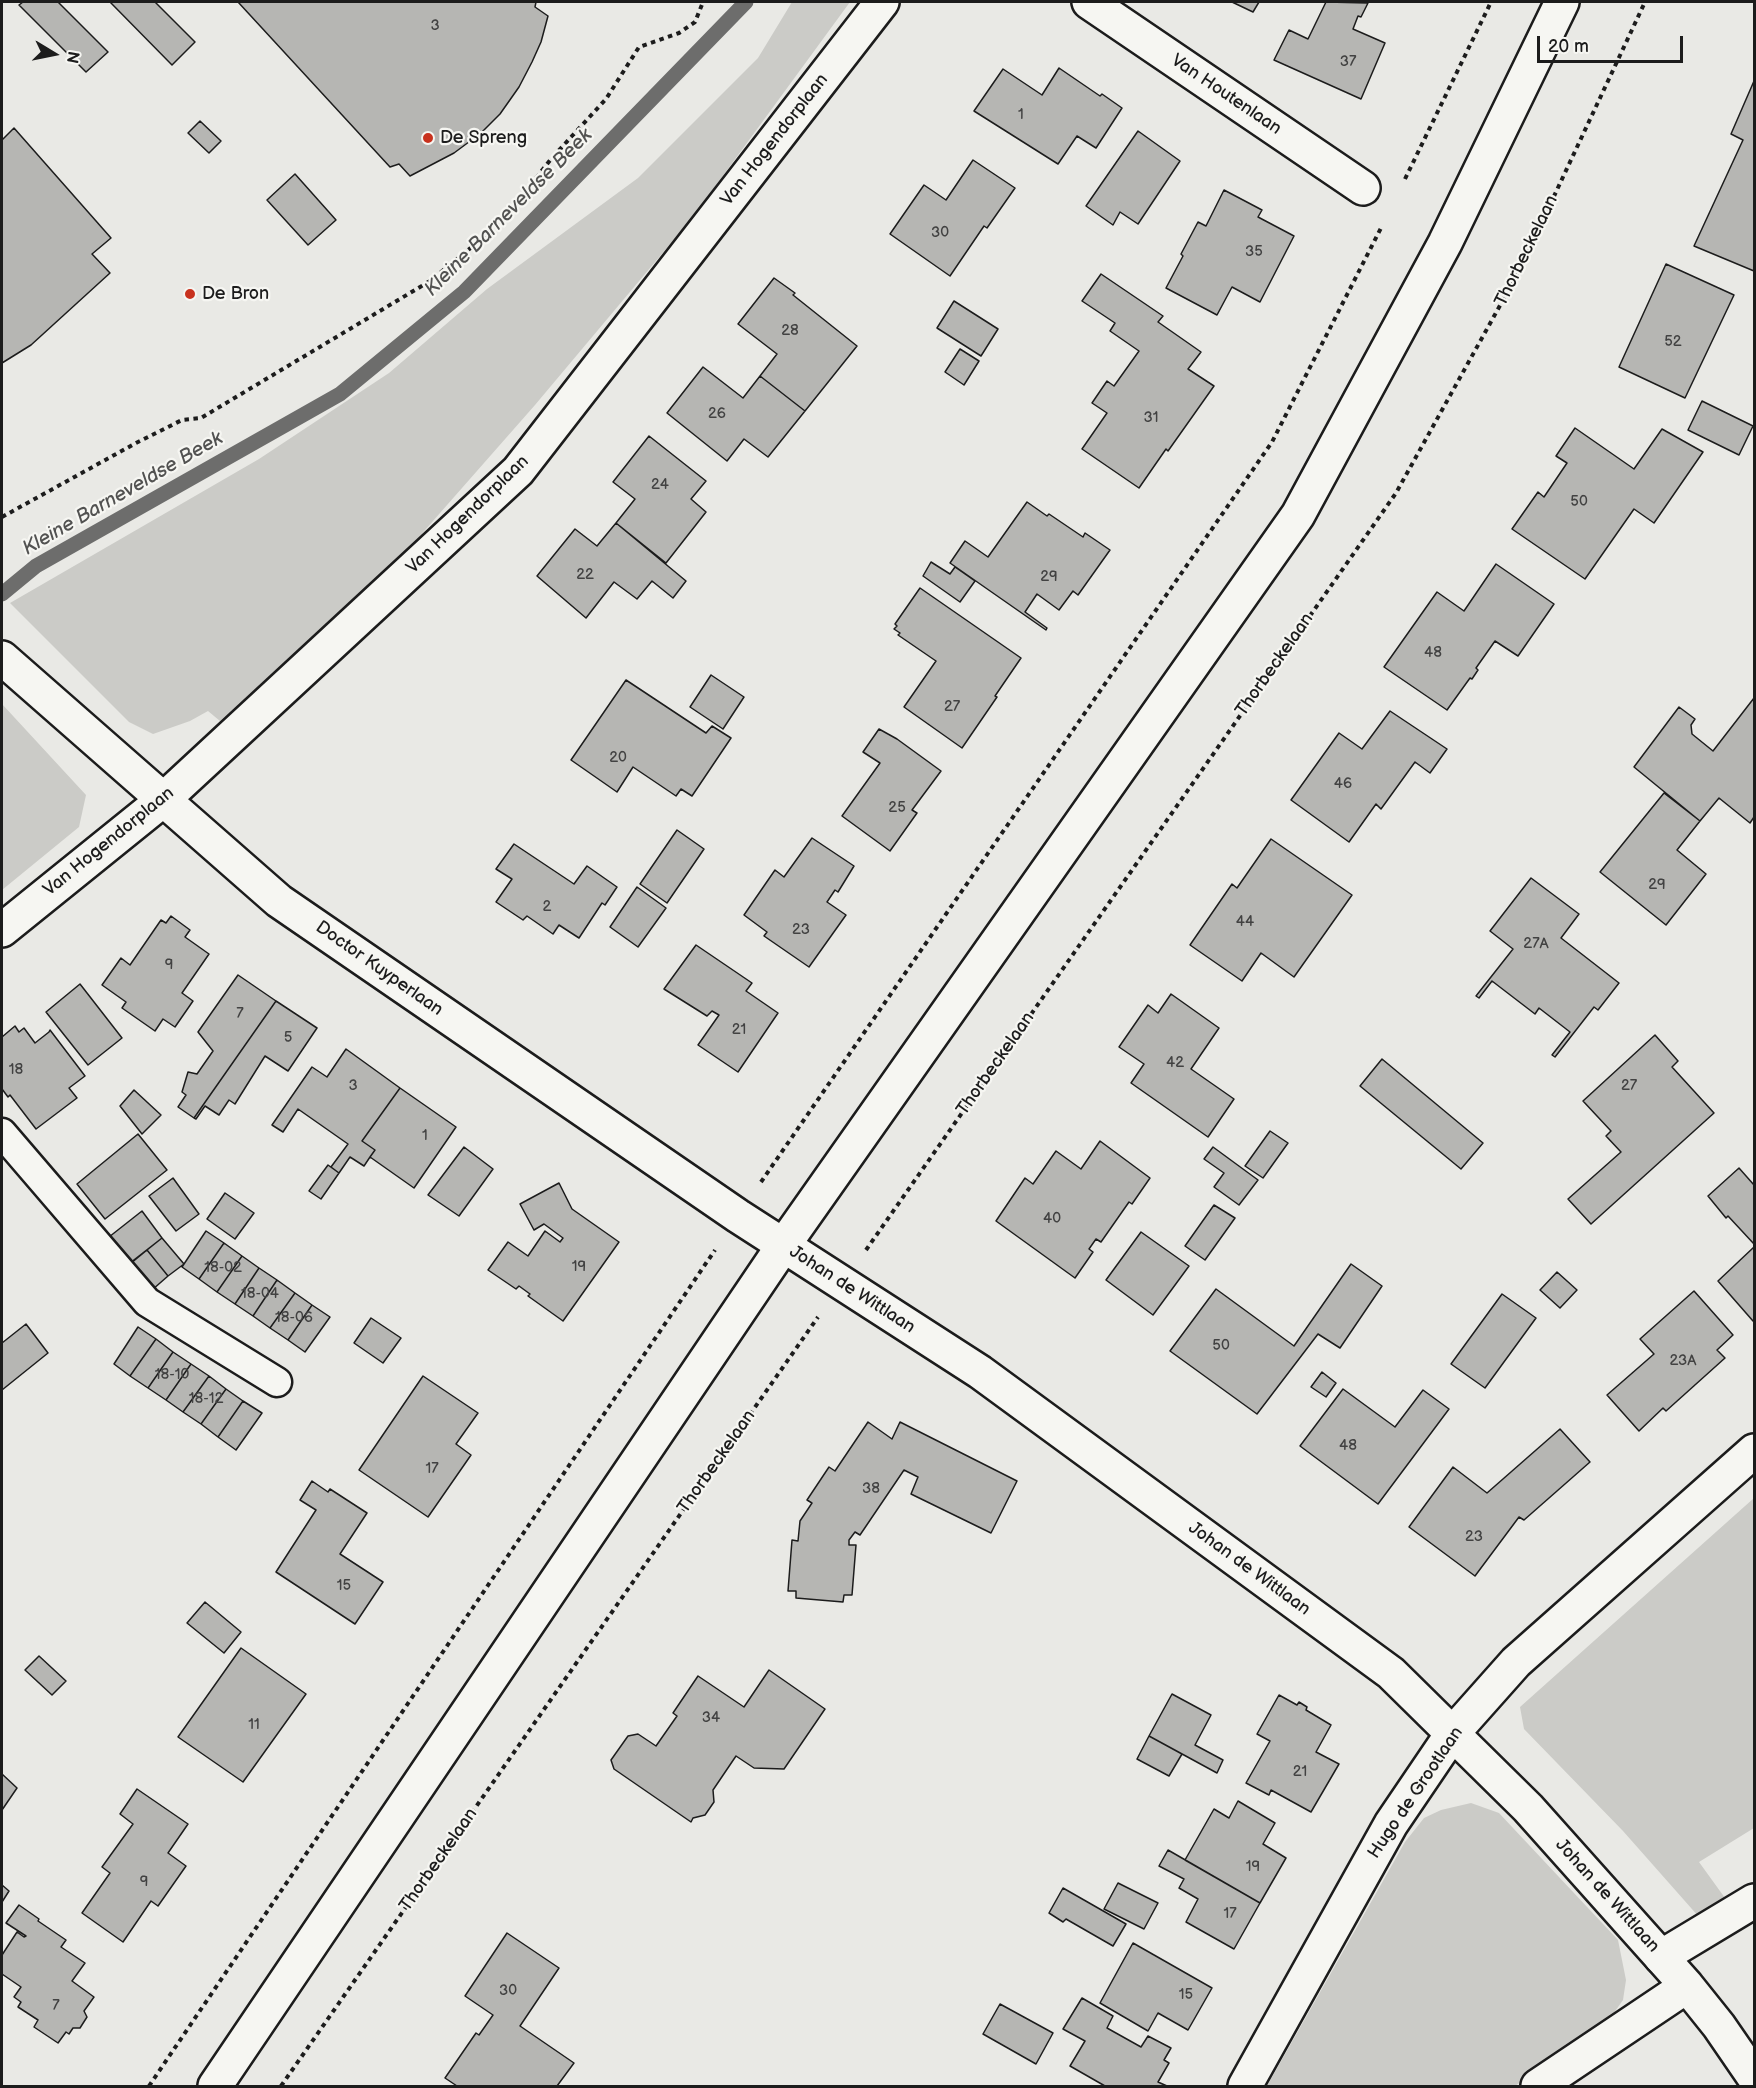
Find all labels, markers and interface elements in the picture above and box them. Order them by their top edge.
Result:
house number: 3 [430,17,440,35]
north arrow [24,24,84,84]
scale bar [1540,24,1686,62]
text: 20 m [1548,36,1589,57]
text: N [62,50,83,65]
street label: Van Houtenlaan [1167,50,1285,140]
house number: 37 [1340,53,1356,71]
street label: Van Hogendorplaan [717,70,833,210]
house number: 1 [1018,106,1024,124]
water label: Kleine Barneveldse Beek [420,124,598,302]
place label: De Spreng [440,127,527,149]
marker: De Spreng [421,131,435,145]
street label: Thorbeckelaan [1491,192,1563,310]
house number: 30 [931,224,949,242]
house number: 35 [1245,243,1263,261]
place label: De Bron [202,283,269,305]
marker: De Bron [183,287,197,301]
house number: 28 [781,322,799,340]
house number: 52 [1664,333,1682,351]
house number: 26 [708,405,726,423]
house number: 31 [1143,409,1159,427]
water label: Kleine Barneveldse Beek [19,427,227,561]
street label: Van Hogendorplaan [402,451,534,579]
house number: 24 [651,476,669,494]
house number: 50 [1570,493,1588,511]
house number: 22 [576,566,594,584]
house number: 29 [1040,568,1058,586]
street label: Thorbeckelaan [1231,609,1319,721]
house number: 48 [1424,644,1442,662]
house number: 27 [944,698,960,716]
house number: 20 [609,749,627,767]
house number: 46 [1334,775,1352,793]
street label: Van Hogendorplaan [39,783,179,901]
house number: 25 [888,799,906,817]
house number: 29 [1648,876,1666,894]
house number: 2 [543,898,551,916]
house number: 44 [1236,913,1254,931]
street label: Doctor Kuyperlaan [311,917,447,1021]
house number: 23 [792,921,810,939]
house number: 27A [1523,935,1549,953]
house number: 9 [165,956,173,974]
house number: 7 [236,1005,244,1023]
street label: Thorbeckelaan [952,1008,1040,1120]
house number: 21 [732,1021,746,1039]
house number: 5 [284,1029,292,1047]
house number: 42 [1166,1054,1184,1072]
house number: 18 [9,1061,23,1079]
house number: 3 [348,1077,358,1095]
house number: 27 [1621,1077,1637,1095]
house number: 1 [422,1127,428,1145]
house number: 40 [1043,1210,1061,1228]
street label: Johan de Wittlaan [785,1241,919,1339]
house number: 19 [572,1258,586,1276]
house number: 18-02 [204,1259,242,1277]
house number: 18-04 [241,1285,279,1303]
house number: 18-06 [275,1309,313,1327]
house number: 50 [1212,1337,1230,1355]
house number: 23A [1670,1352,1696,1370]
house number: 18-10 [155,1366,189,1384]
house number: 18-12 [189,1390,223,1408]
street label: Thorbeckelaan [673,1406,761,1518]
house number: 48 [1339,1437,1357,1455]
house number: 17 [425,1460,439,1478]
house number: 38 [862,1480,880,1498]
street label: Johan de Wittlaan [1184,1518,1314,1620]
house number: 23 [1465,1528,1483,1546]
house number: 15 [337,1577,351,1595]
house number: 34 [702,1709,720,1727]
house number: 11 [248,1716,260,1734]
street label: Hugo de Grootlaan [1364,1723,1468,1863]
house number: 21 [1293,1763,1307,1781]
street label: Thorbeckelaan [395,1804,483,1916]
street label: Johan de Wittlaan [1550,1835,1664,1957]
house number: 19 [1246,1858,1260,1876]
house number: 9 [140,1873,148,1891]
house number: 17 [1223,1905,1237,1923]
house number: 30 [499,1982,517,2000]
house number: 15 [1179,1986,1193,2004]
house number: 7 [52,1997,60,2015]

